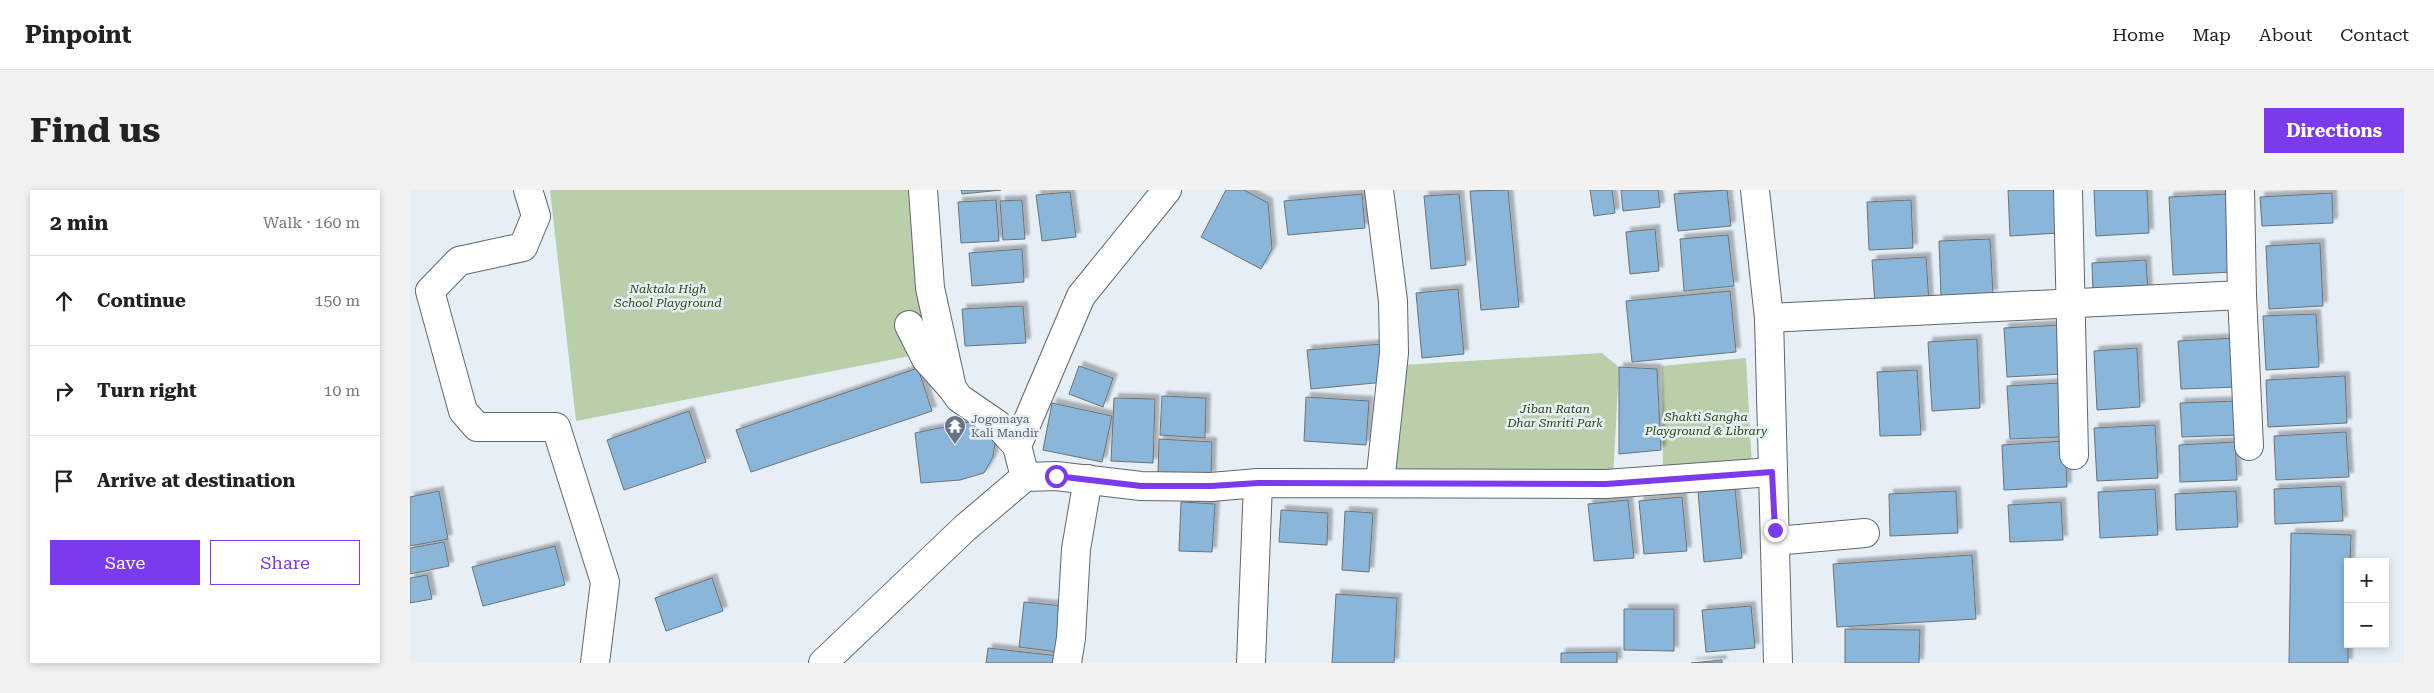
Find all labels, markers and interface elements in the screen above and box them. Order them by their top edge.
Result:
text: Pinpoint [25,21,131,49]
text: Home [2112,24,2164,45]
text: Map [2192,24,2231,45]
text: About [2259,24,2312,45]
text: Contact [2340,24,2409,45]
button: Directions [2264,108,2404,153]
text: Find us [30,110,160,151]
text: 2 min [50,211,108,235]
text: Walk · 160 m [263,213,360,232]
park label: Naktala High School Playground [613,282,722,310]
icon: ahead [50,287,78,315]
text: Continue [97,289,186,312]
text: 150 m [314,291,360,310]
icon: right [50,377,78,405]
text: Turn right [97,379,197,402]
text: 10 m [323,381,360,400]
park label: Jiban Ratan Dhar Smriti Park [1506,402,1603,430]
park label: Shakti Sangha Playground & Library [1644,410,1768,438]
place label: Jogomaya Kali Mandir [971,412,1039,440]
temple icon: Jogomaya Kali Mandir [943,414,967,445]
route start [1045,465,1068,488]
icon: arrive [50,467,78,495]
text: Arrive at destination [97,469,295,492]
route end [1764,519,1787,542]
button: Save [50,540,200,585]
button: Share [210,540,360,585]
map controls [2344,558,2389,648]
button: + [2344,558,2389,603]
button: − [2344,603,2389,648]

